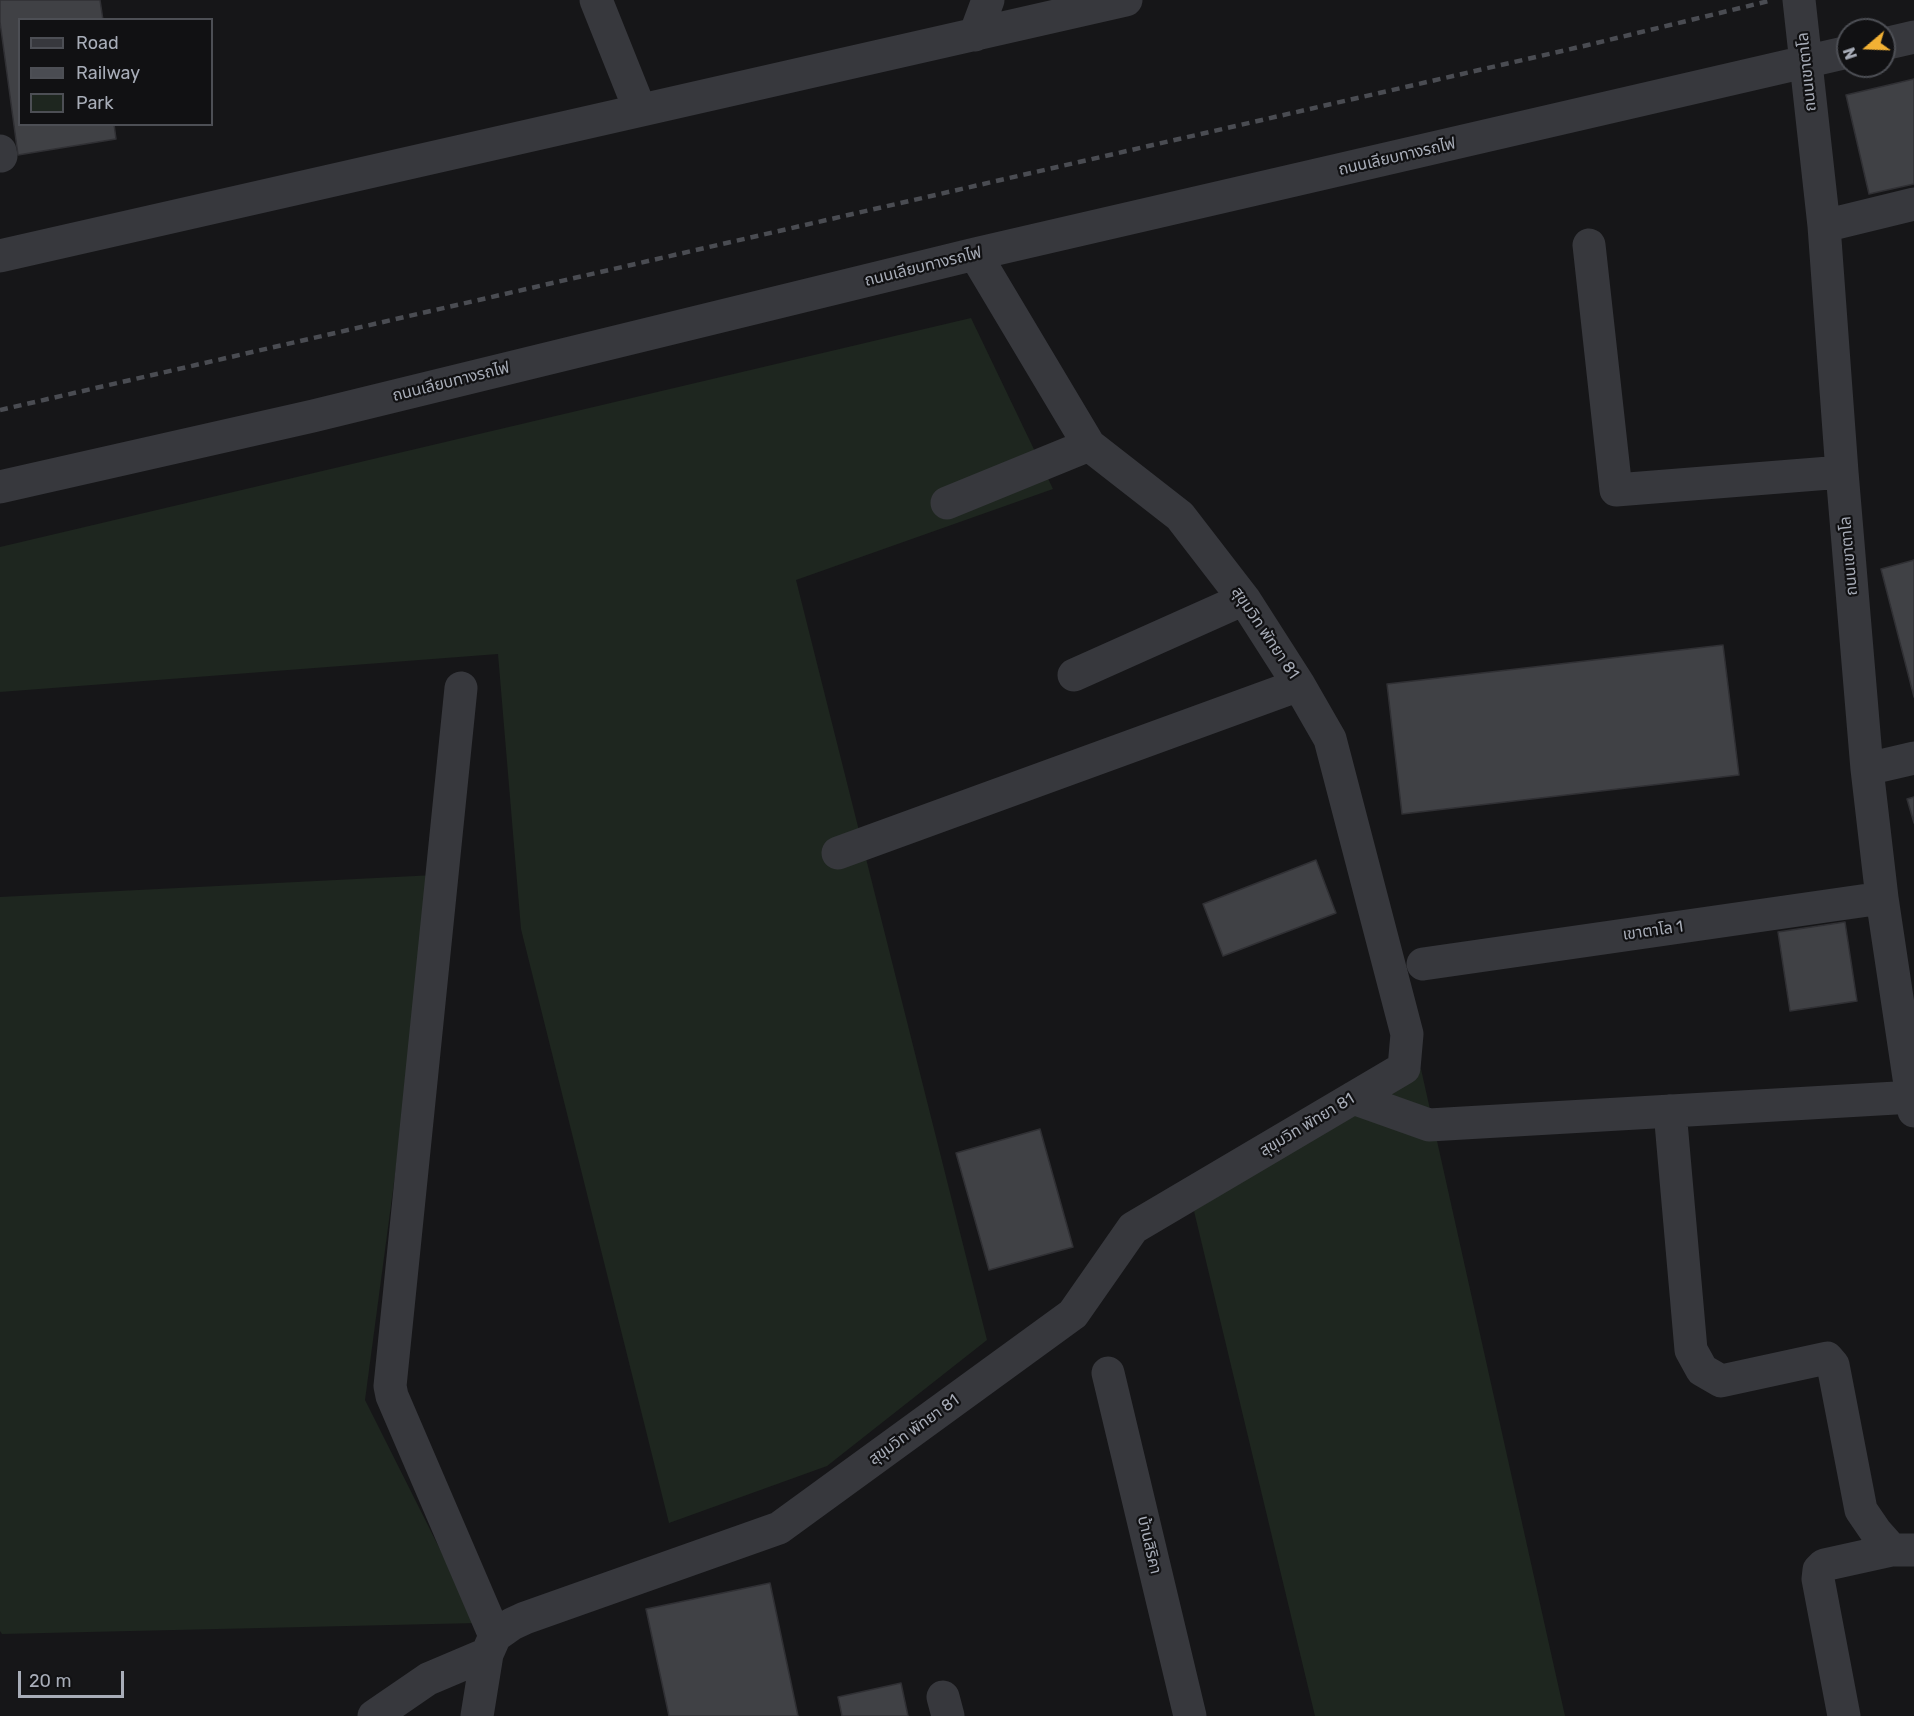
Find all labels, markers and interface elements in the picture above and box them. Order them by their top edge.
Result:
legend [18,18,213,126]
north arrow [1836,18,1896,78]
street label: ถนนเขาตาโล [1793,31,1821,113]
text: Road [76,32,119,54]
text: N [1840,45,1861,62]
text: Railway [76,62,140,84]
text: Park [76,92,113,114]
street label: ถนนเลียบทางรถไฟ [1336,134,1458,180]
street label: ถนนเลียบทางรถไฟ [863,243,983,291]
street label: ถนนเลียบทางรถไฟ [391,358,511,406]
street label: ถนนเขาตาโล [1836,516,1862,596]
street label: สุขุมวิท พัทยา 81 [1227,583,1303,683]
street label: เขาตาโล 1 [1621,917,1685,945]
street label: สุขุมวิท พัทยา 81 [1256,1089,1358,1161]
street label: สุขุมวิท พัทยา 81 [865,1391,963,1469]
street label: บ้านสิริคา [1133,1514,1165,1576]
scale bar [21,1659,128,1697]
text: 20 m [29,1670,71,1692]

